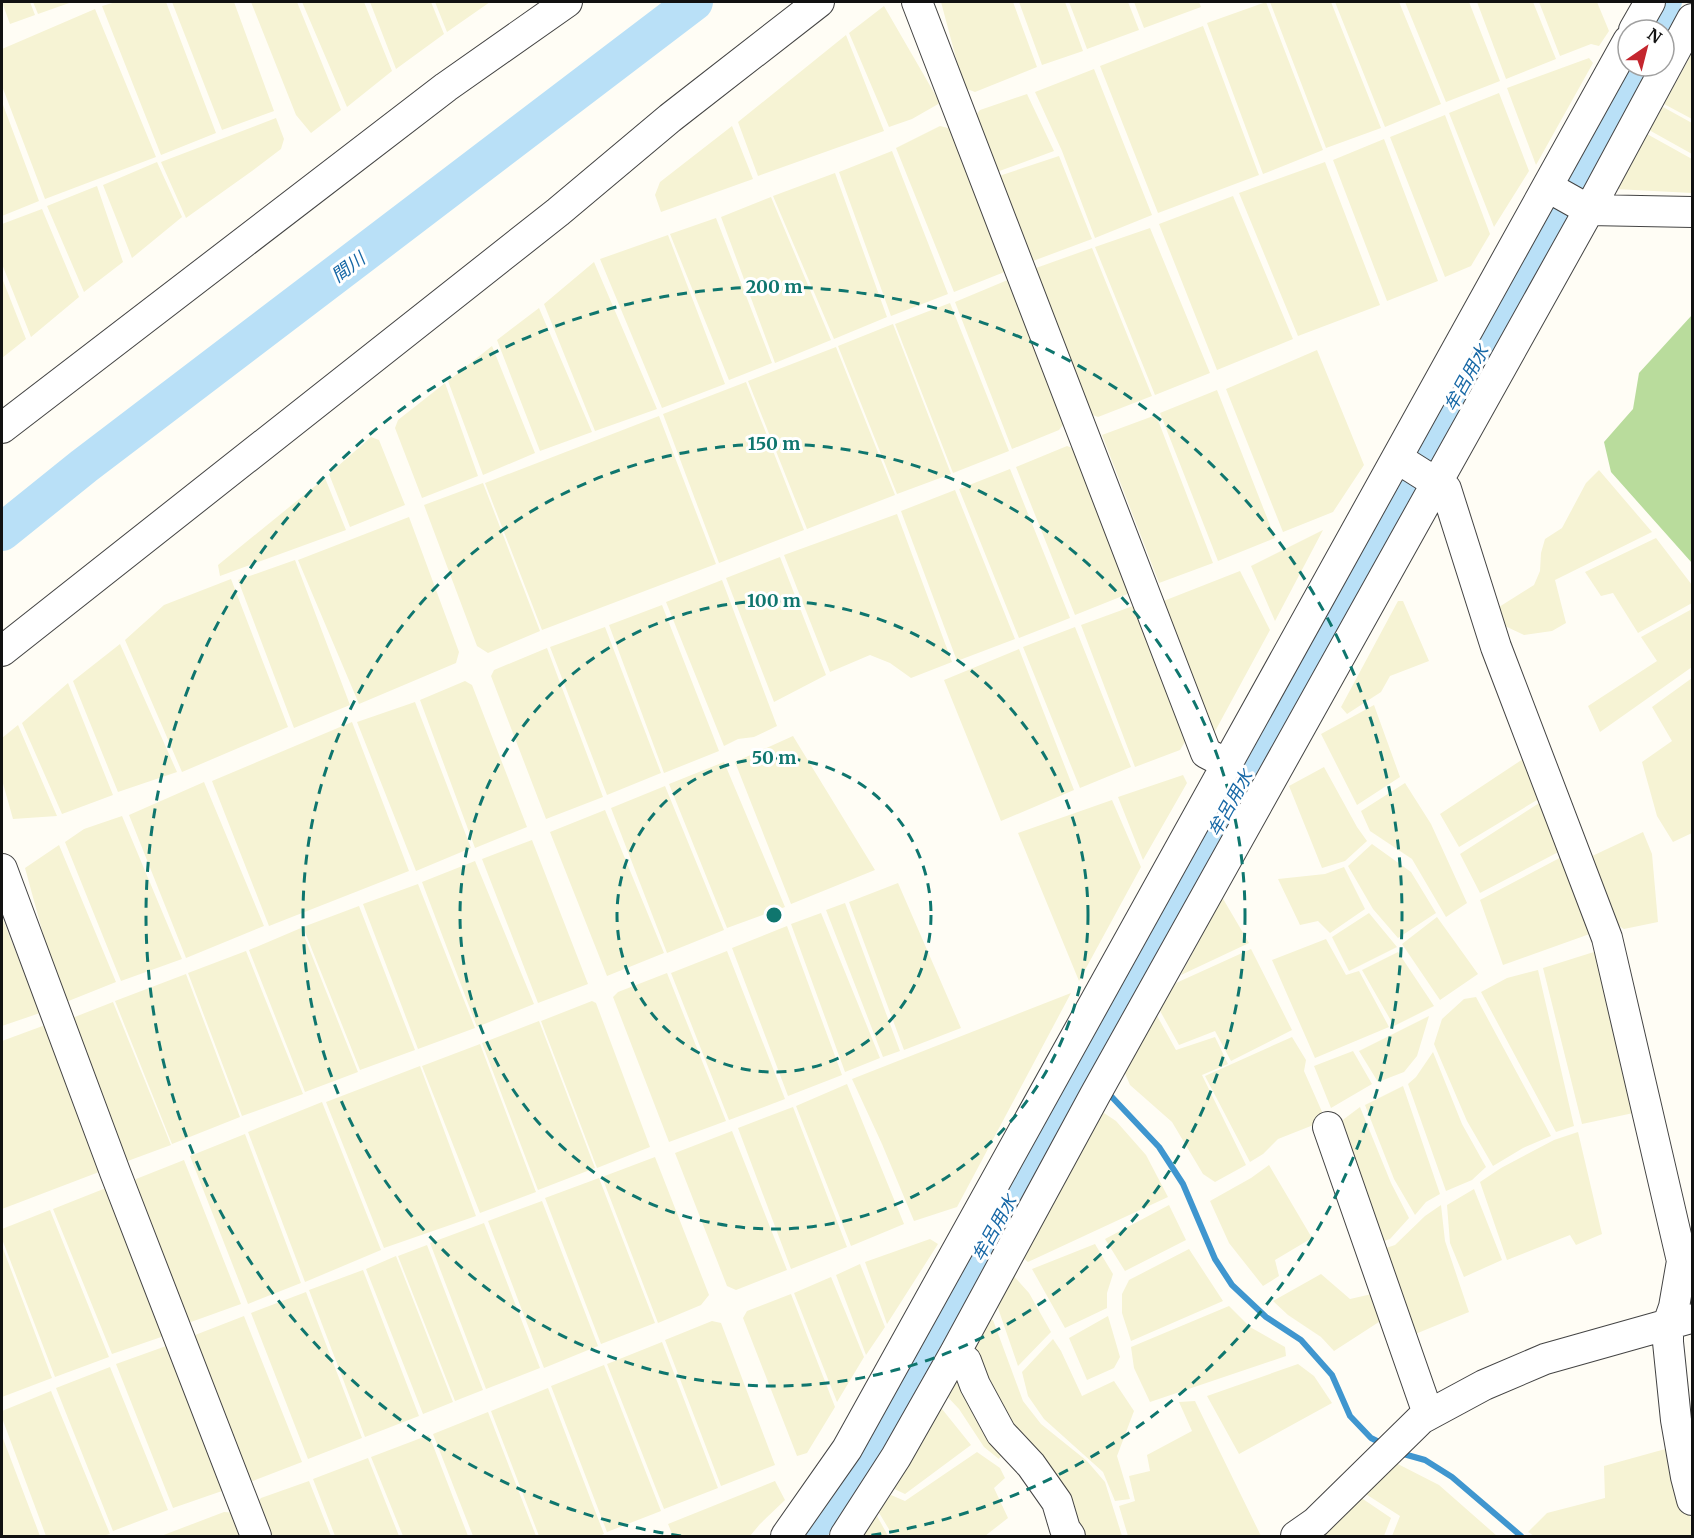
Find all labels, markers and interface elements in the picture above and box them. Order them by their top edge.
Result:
north arrow [1616,18,1676,78]
text: N [1644,24,1666,48]
water label: 間川 [327,246,371,287]
text: 200 m [746,275,802,298]
water label: 牟呂用水 [1438,339,1494,415]
text: 150 m [748,432,800,455]
text: 100 m [747,589,801,612]
text: 50 m [752,746,796,769]
water label: 牟呂用水 [1202,764,1258,840]
centre of rings [764,905,784,925]
water label: 牟呂用水 [966,1189,1022,1265]

